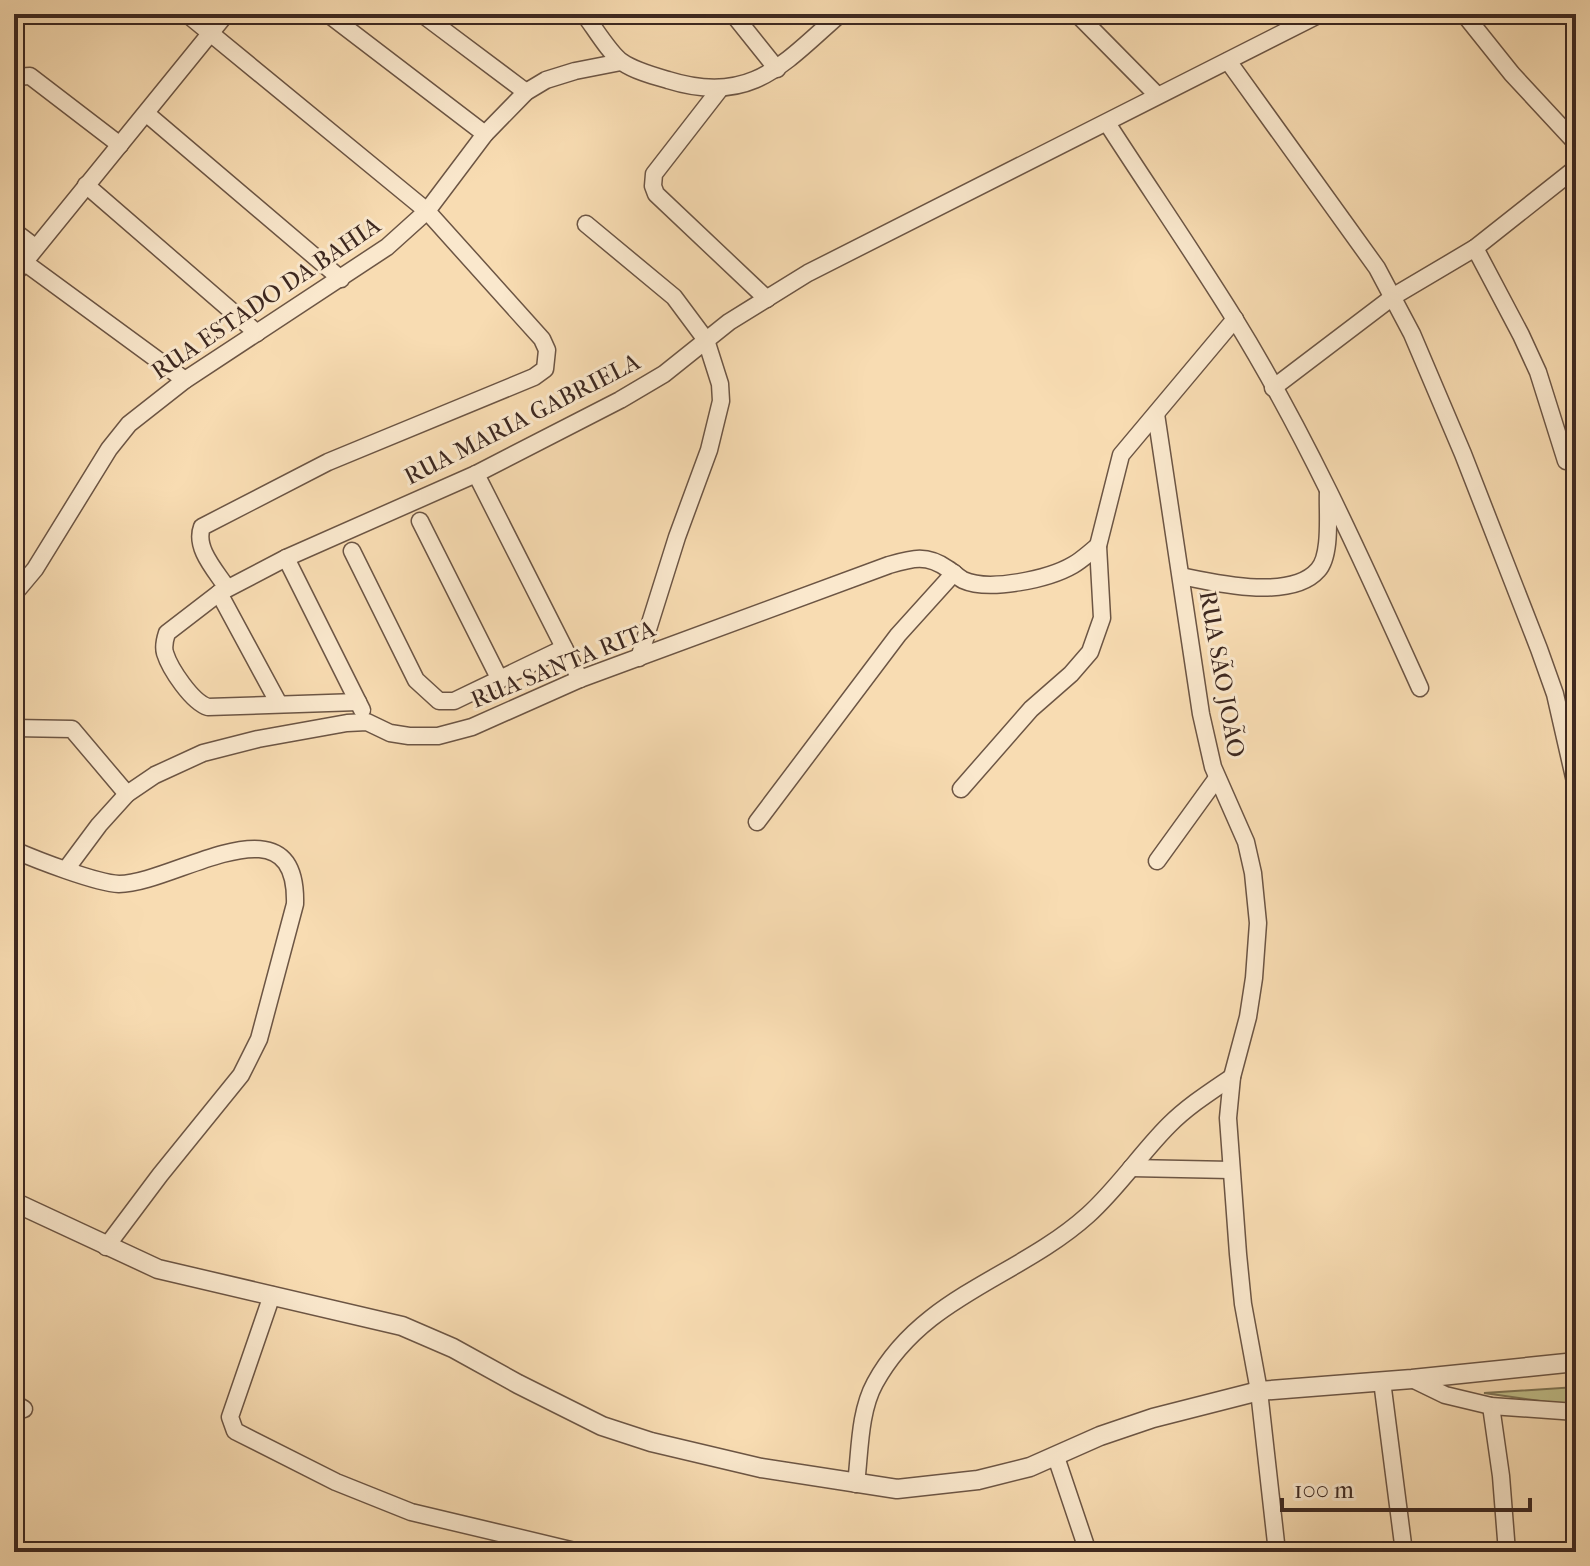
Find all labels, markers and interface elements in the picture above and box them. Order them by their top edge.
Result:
street label: RUA ESTADO DA BAHIA [146,211,386,385]
street label: RUA MARIA GABRIELA [399,347,645,491]
street label: RUA SÃO JOÃO [1194,588,1250,760]
street label: RUA SANTA RITA [467,614,660,714]
scale bar [1282,1462,1530,1512]
text: 100 m [1294,1476,1354,1504]

